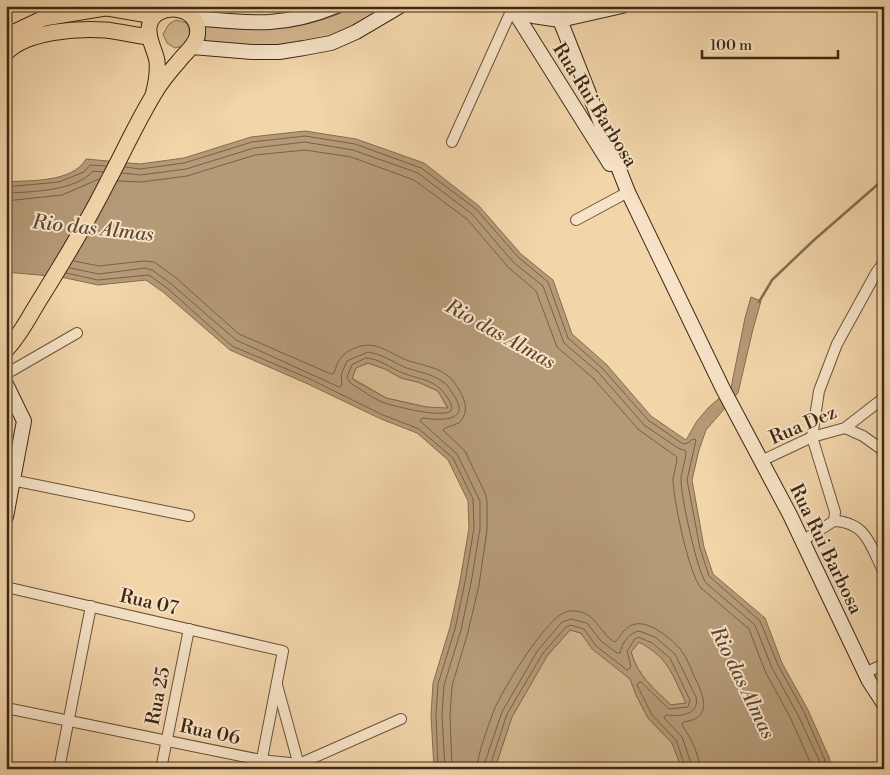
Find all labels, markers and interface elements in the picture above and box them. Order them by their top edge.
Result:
scale bar [702,28,839,60]
text: 100 m [710,36,752,55]
street label: Rua Rui Barbosa [547,38,643,172]
water label: Rio das Almas [30,210,155,248]
water label: Rio das Almas [440,294,560,376]
street label: Rua Dez [766,400,840,450]
street label: Rua Rui Barbosa [784,480,868,618]
street label: Rua 07 [117,584,181,620]
water label: Rio das Almas [704,622,780,744]
street label: Rua 25 [141,665,175,727]
street label: Rua 06 [177,714,243,750]

